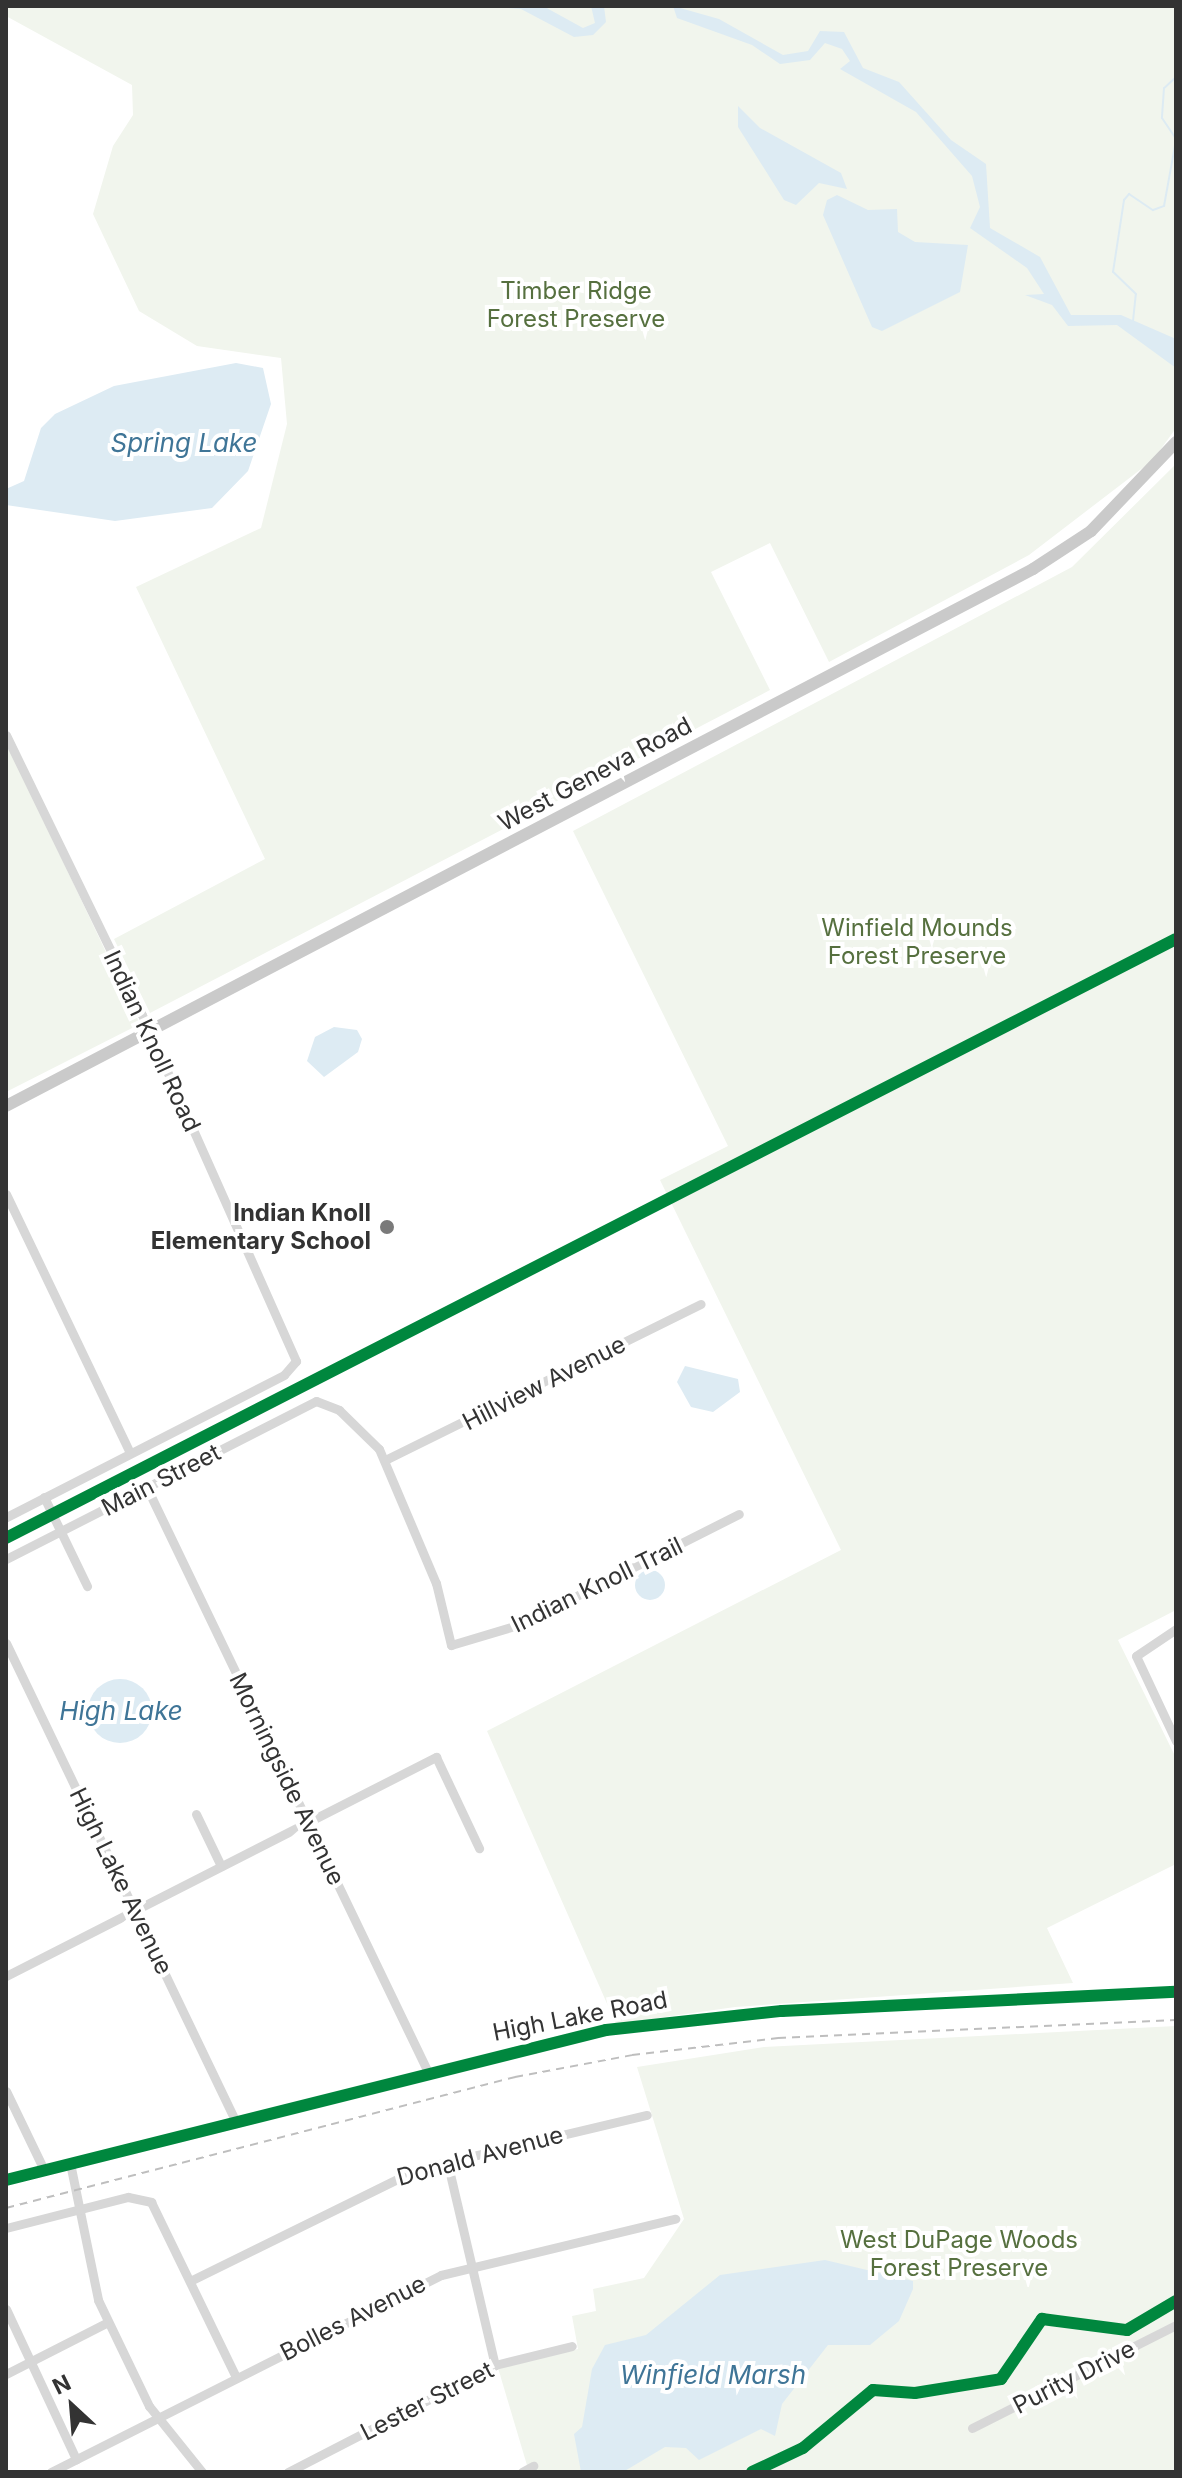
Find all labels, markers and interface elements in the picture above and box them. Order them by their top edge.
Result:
park label: Timber Ridge Forest Preserve [487,277,665,333]
water label: Spring Lake [110,427,258,459]
street label: West Geneva Road [493,711,697,837]
park label: Winfield Mounds Forest Preserve [821,914,1013,970]
street label: Indian Knoll Road [97,946,207,1136]
place label: Indian Knoll Elementary School [151,1199,371,1255]
marker: Indian Knoll Elementary School [378,1218,396,1236]
street label: Hillview Avenue [458,1330,630,1436]
street label: Main Street [97,1438,225,1522]
street label: Indian Knoll Trail [507,1531,687,1639]
street label: Morningside Avenue [223,1668,351,1890]
water label: High Lake [59,1695,183,1727]
street label: High Lake Avenue [63,1783,179,1979]
street label: High Lake Road [490,1985,670,2047]
street label: Donald Avenue [394,2120,566,2192]
park label: West DuPage Woods Forest Preserve [840,2226,1078,2282]
street label: Bolles Avenue [275,2269,431,2367]
street label: Purity Drive [1008,2334,1140,2420]
street label: Lester Street [356,2355,498,2447]
water label: Winfield Marsh [620,2359,806,2391]
north arrow [32,2366,112,2446]
text: N [48,2369,75,2400]

